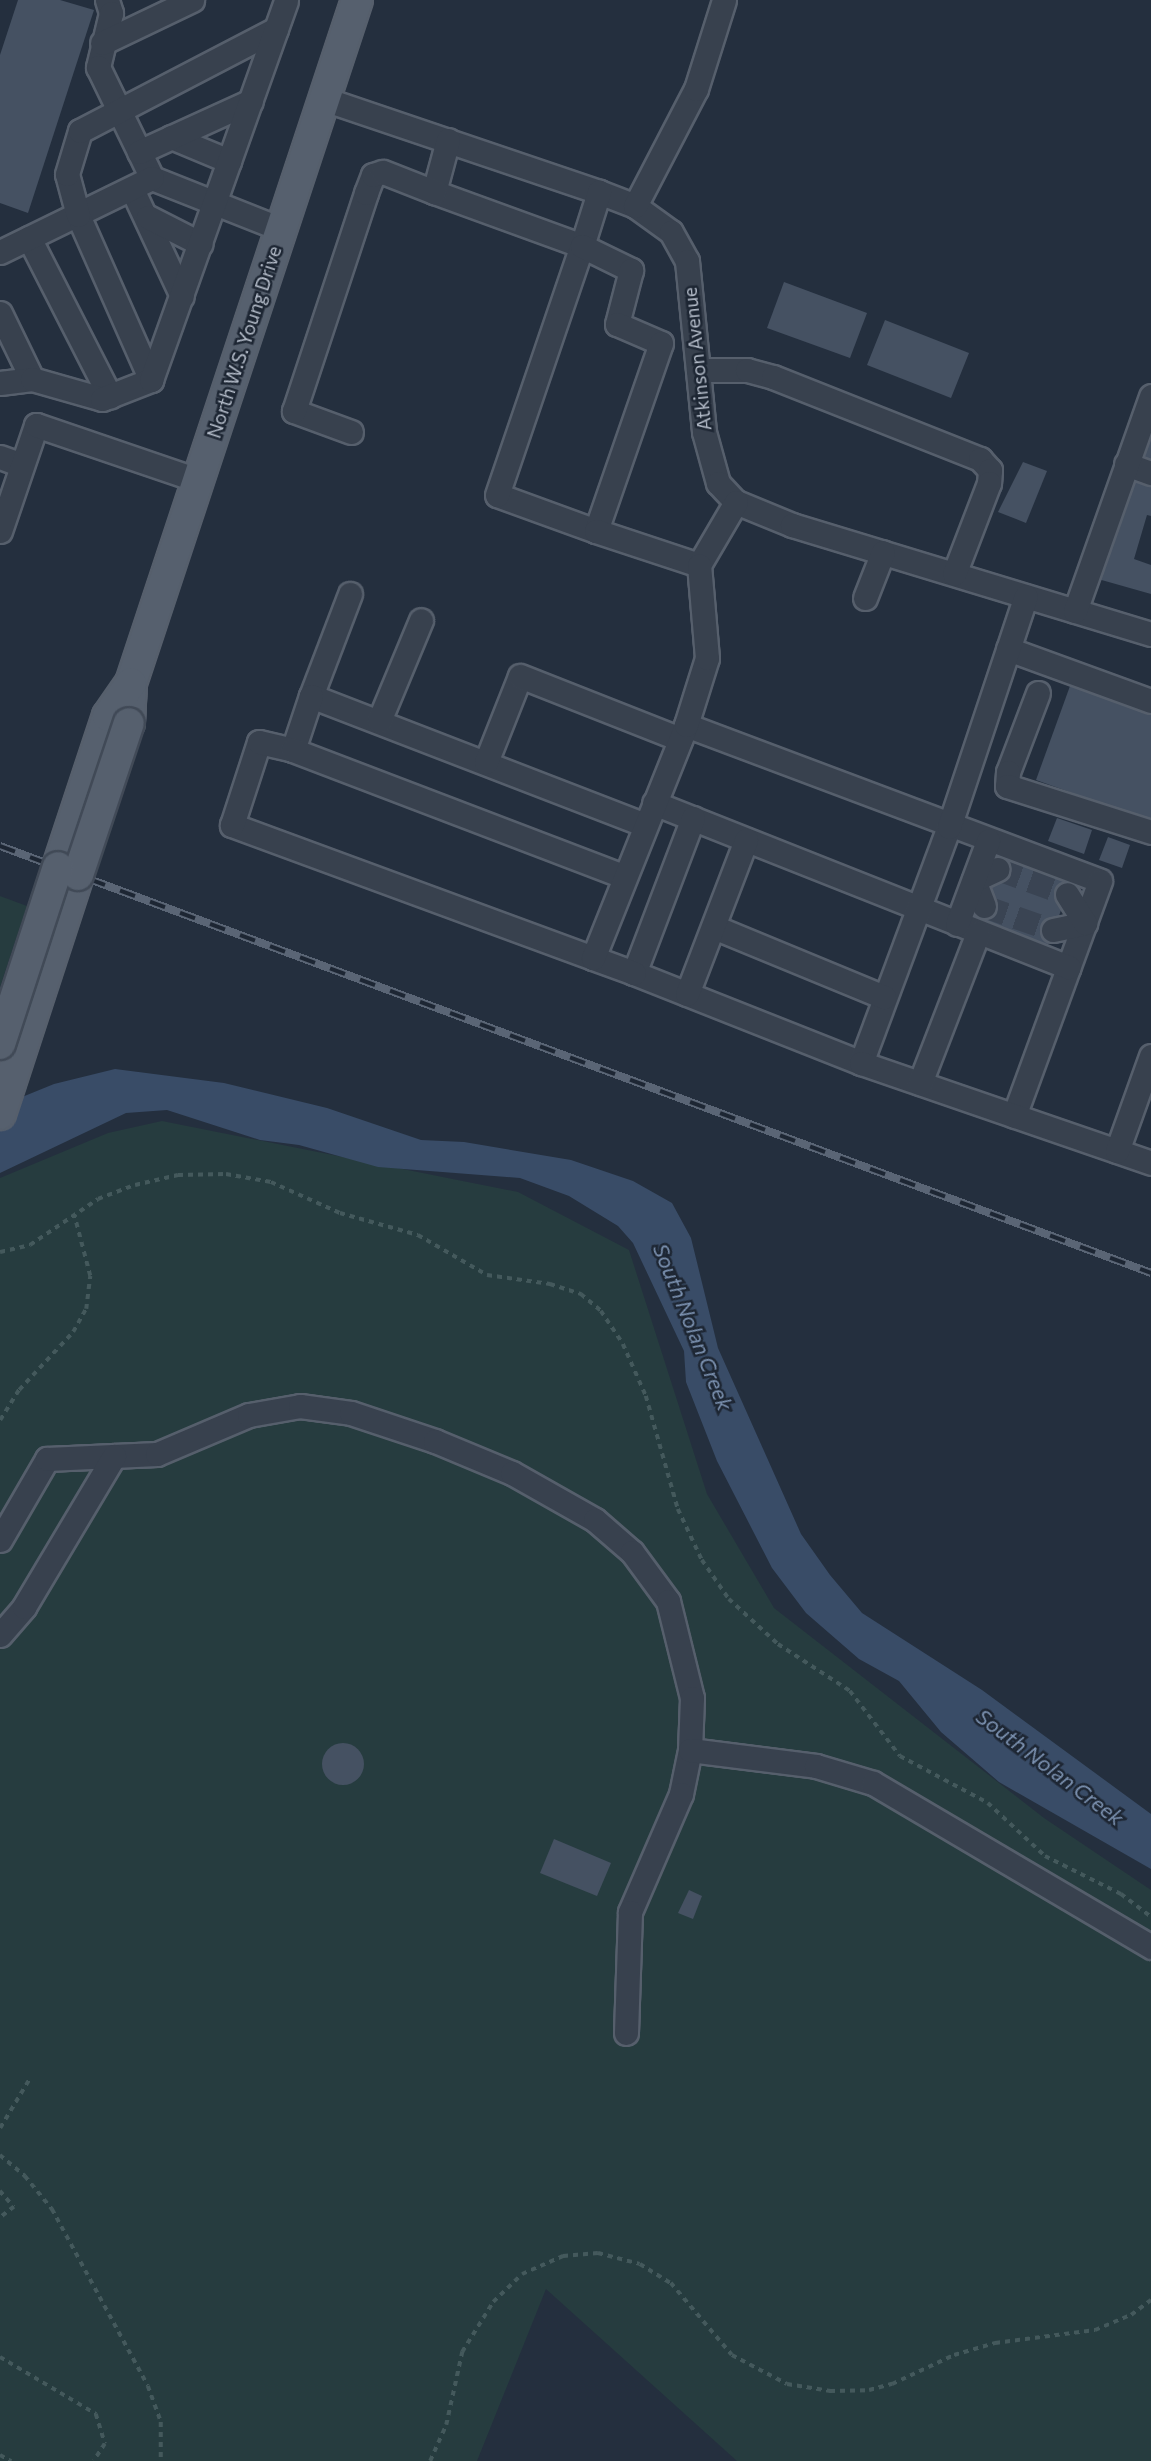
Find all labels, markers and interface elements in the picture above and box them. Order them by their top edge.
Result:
street label: North W.S. Young Drive [202,243,286,441]
street label: Atkinson Avenue [678,286,716,432]
water label: South Nolan Creek [648,1240,738,1414]
water label: South Nolan Creek [971,1703,1129,1831]

